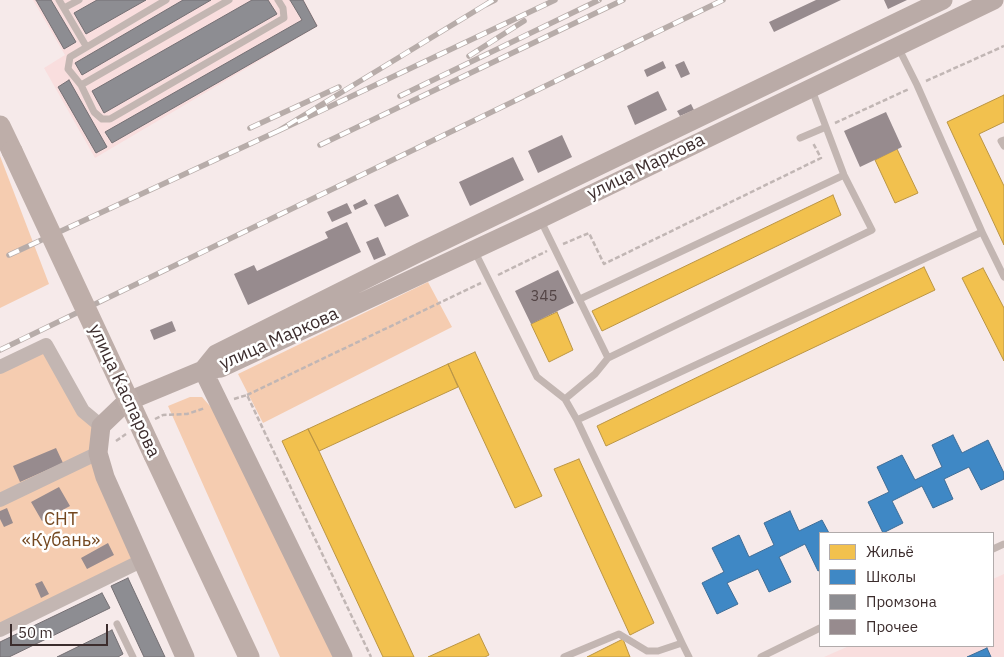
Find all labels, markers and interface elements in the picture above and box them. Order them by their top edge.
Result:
street label: улица Маркова [584,129,708,205]
house number: 345 [531,288,557,306]
street label: улица Маркова [216,303,342,375]
street label: улица Каспарова [84,321,164,461]
park label: СНТ «Кубань» [22,509,100,552]
legend [819,532,994,647]
text: Жильё [866,542,914,561]
text: Школы [866,567,916,586]
text: Промзона [866,592,937,611]
scale bar [12,614,110,646]
text: Прочее [866,617,918,636]
text: 50 m [18,623,53,642]

